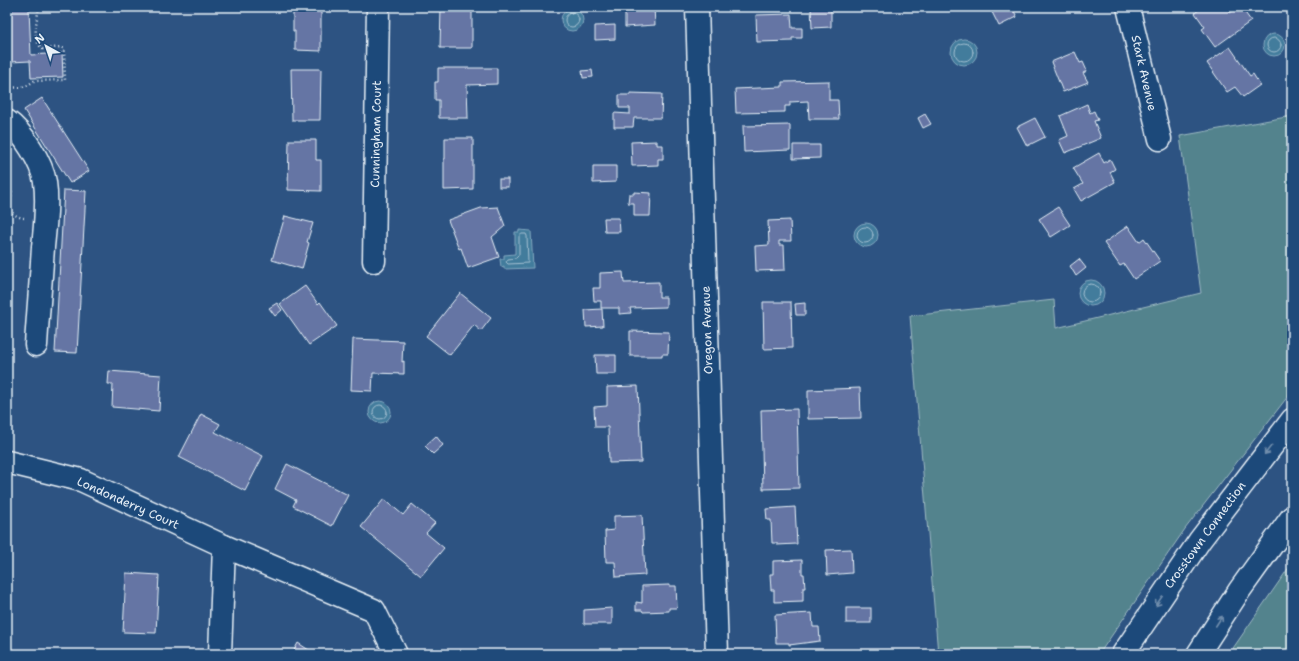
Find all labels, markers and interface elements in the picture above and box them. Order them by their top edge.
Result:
north arrow [26,26,66,66]
text: N [32,30,48,47]
street label: Stark Avenue [1128,34,1161,113]
street label: Cunningham Court [367,80,385,188]
street label: Oregon Avenue [697,285,717,374]
one-way arrow [1264,445,1273,456]
street label: Londonderry Court [74,473,182,533]
street label: Crosstown Connection [1161,478,1249,592]
one-way arrow [1155,595,1163,606]
one-way arrow [1215,616,1223,627]

